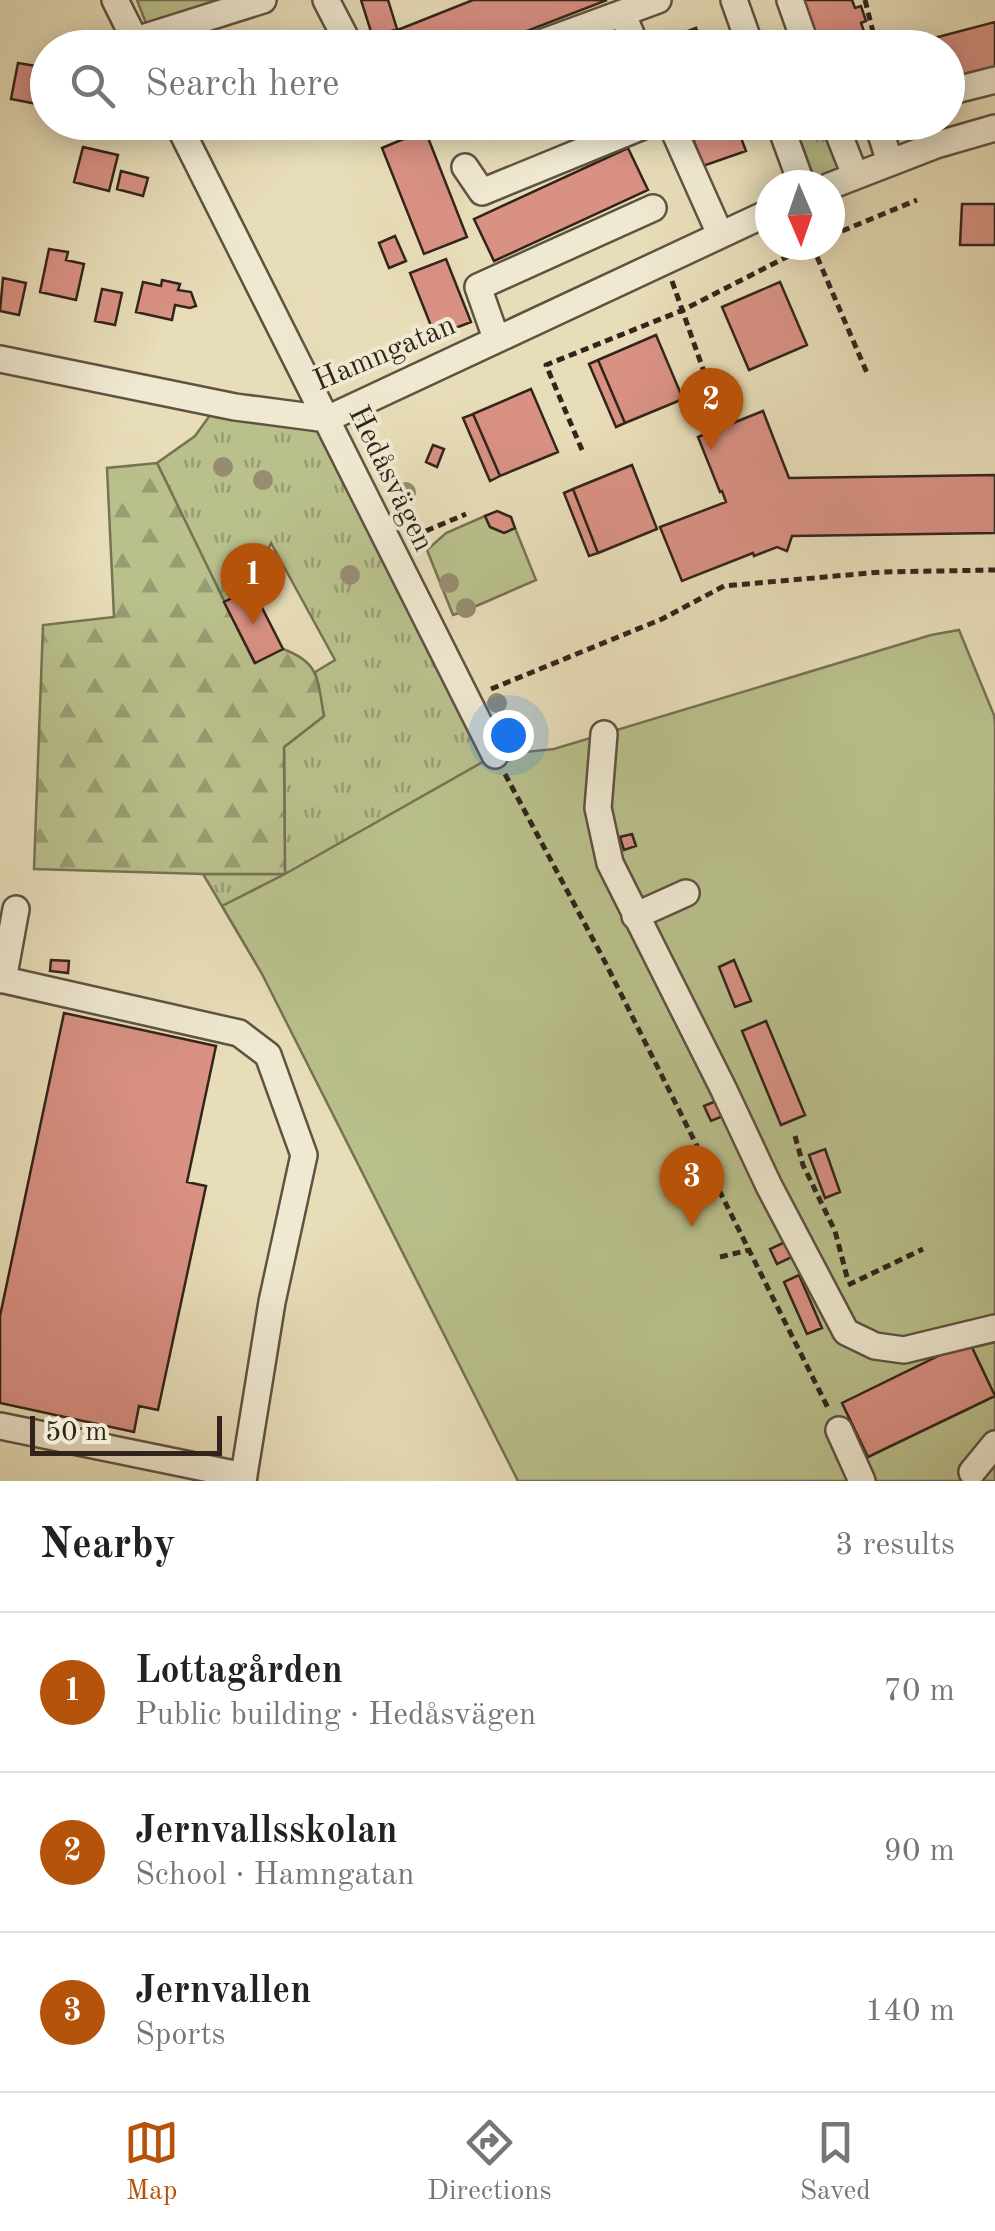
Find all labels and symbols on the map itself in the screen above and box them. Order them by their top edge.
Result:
north arrow [755,170,845,260]
street label: Hamngatan [309,311,460,397]
pin: 2 [678,368,744,450]
street label: Hedåsvägen [342,401,438,556]
pin: 1 [220,542,286,625]
your location [483,710,534,761]
pin: 3 [660,1144,724,1227]
scale bar [30,1411,222,1456]

